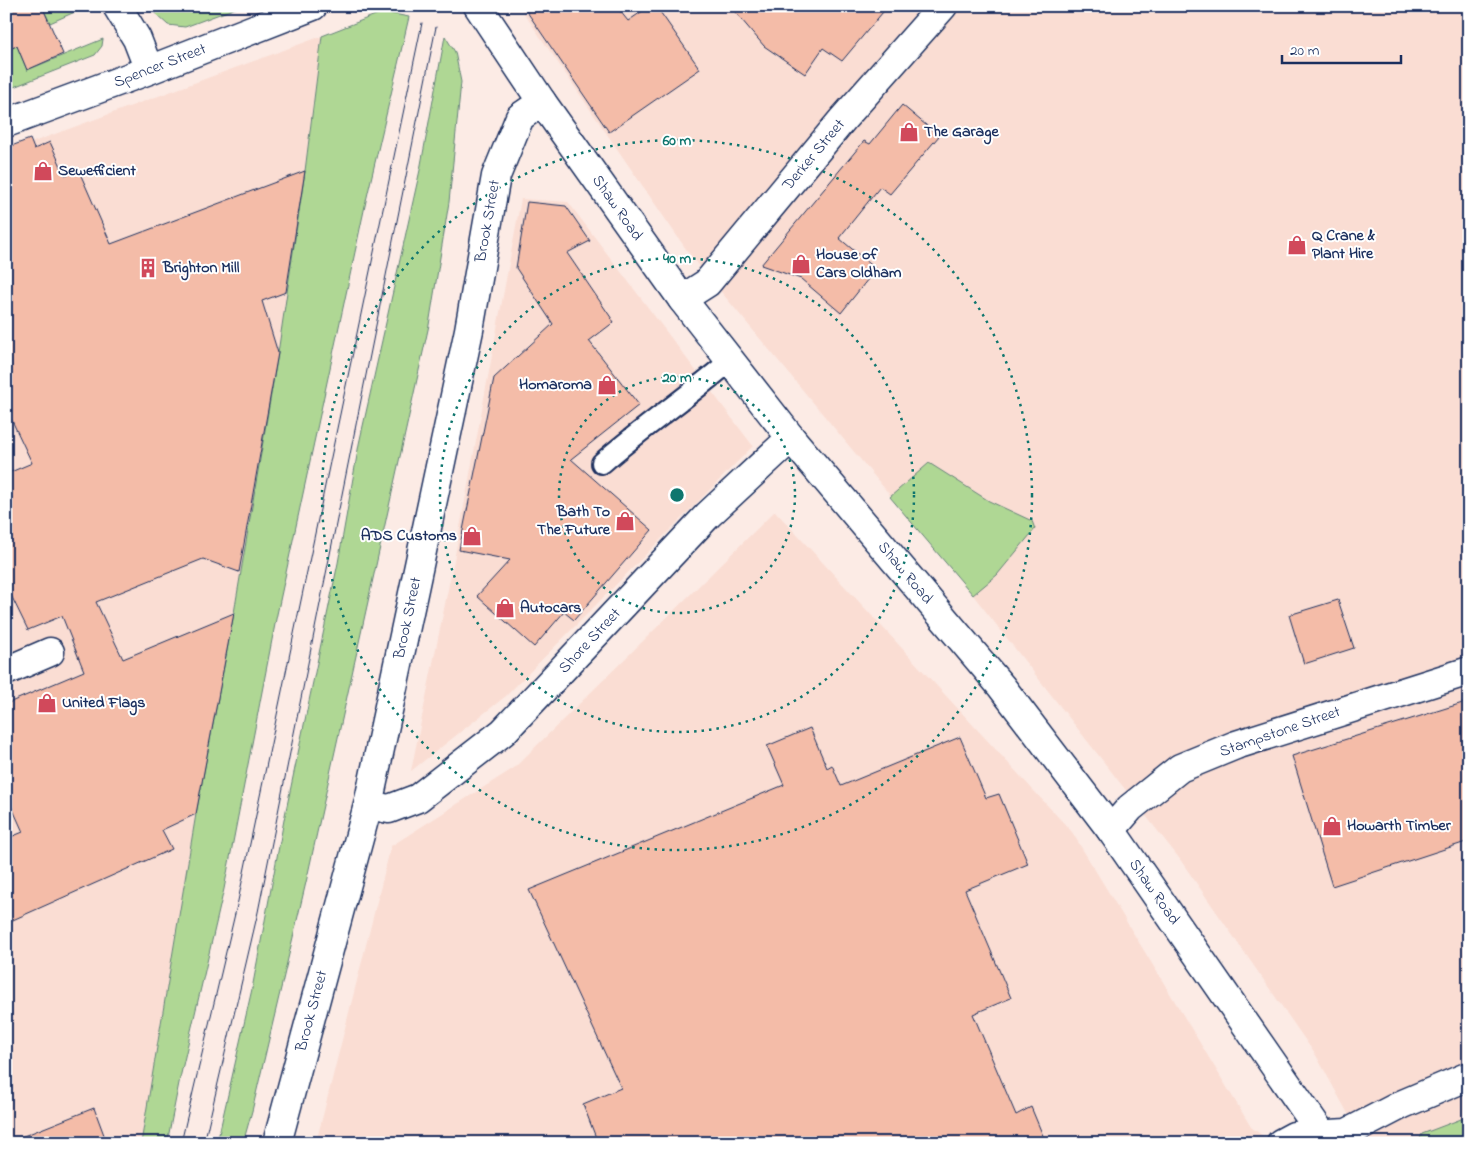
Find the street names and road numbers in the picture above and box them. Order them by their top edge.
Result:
street label: Spencer Street [110,37,210,95]
street label: Derker Street [776,113,852,197]
street label: Shaw Road [585,170,649,246]
street label: Brook Street [469,177,507,265]
street label: Shaw Road [871,536,939,610]
street label: Brook Street [387,574,429,662]
street label: Shore Street [553,602,627,679]
street label: Stampstone Street [1216,700,1344,764]
street label: Shaw Road [1122,854,1186,930]
street label: Brook Street [289,967,335,1055]

